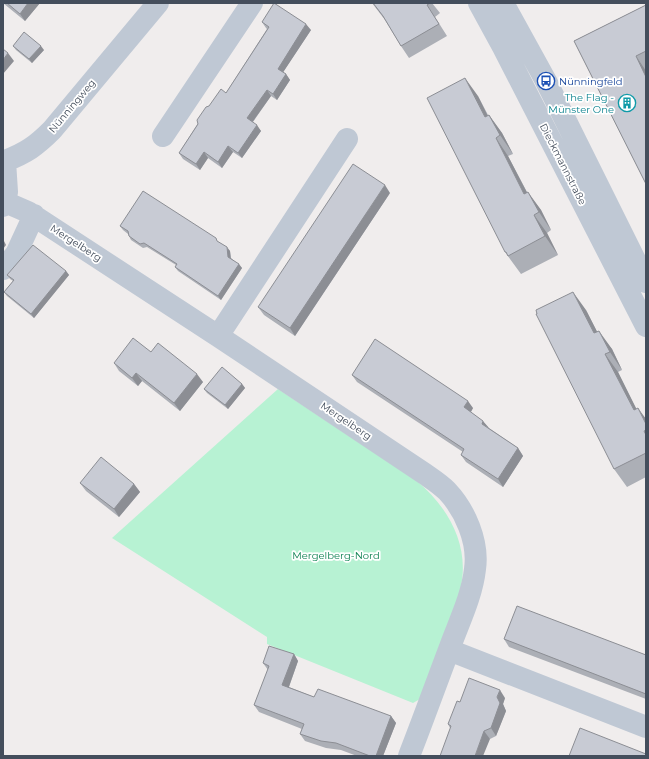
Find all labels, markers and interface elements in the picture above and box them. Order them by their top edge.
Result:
bus stop icon: Nünningfeld [536,71,556,91]
place label: Nünningfeld [559,75,622,88]
street label: Nünningweg [46,76,98,136]
place label: The Flag - Münster One [548,91,614,116]
building icon: The Flag - Münster One [617,93,637,113]
street label: Dieckmannstraße [537,121,589,207]
street label: Mergelberg [48,222,104,264]
street label: Mergelberg [318,399,374,443]
park label: Mergelberg-Nord [292,549,380,562]

